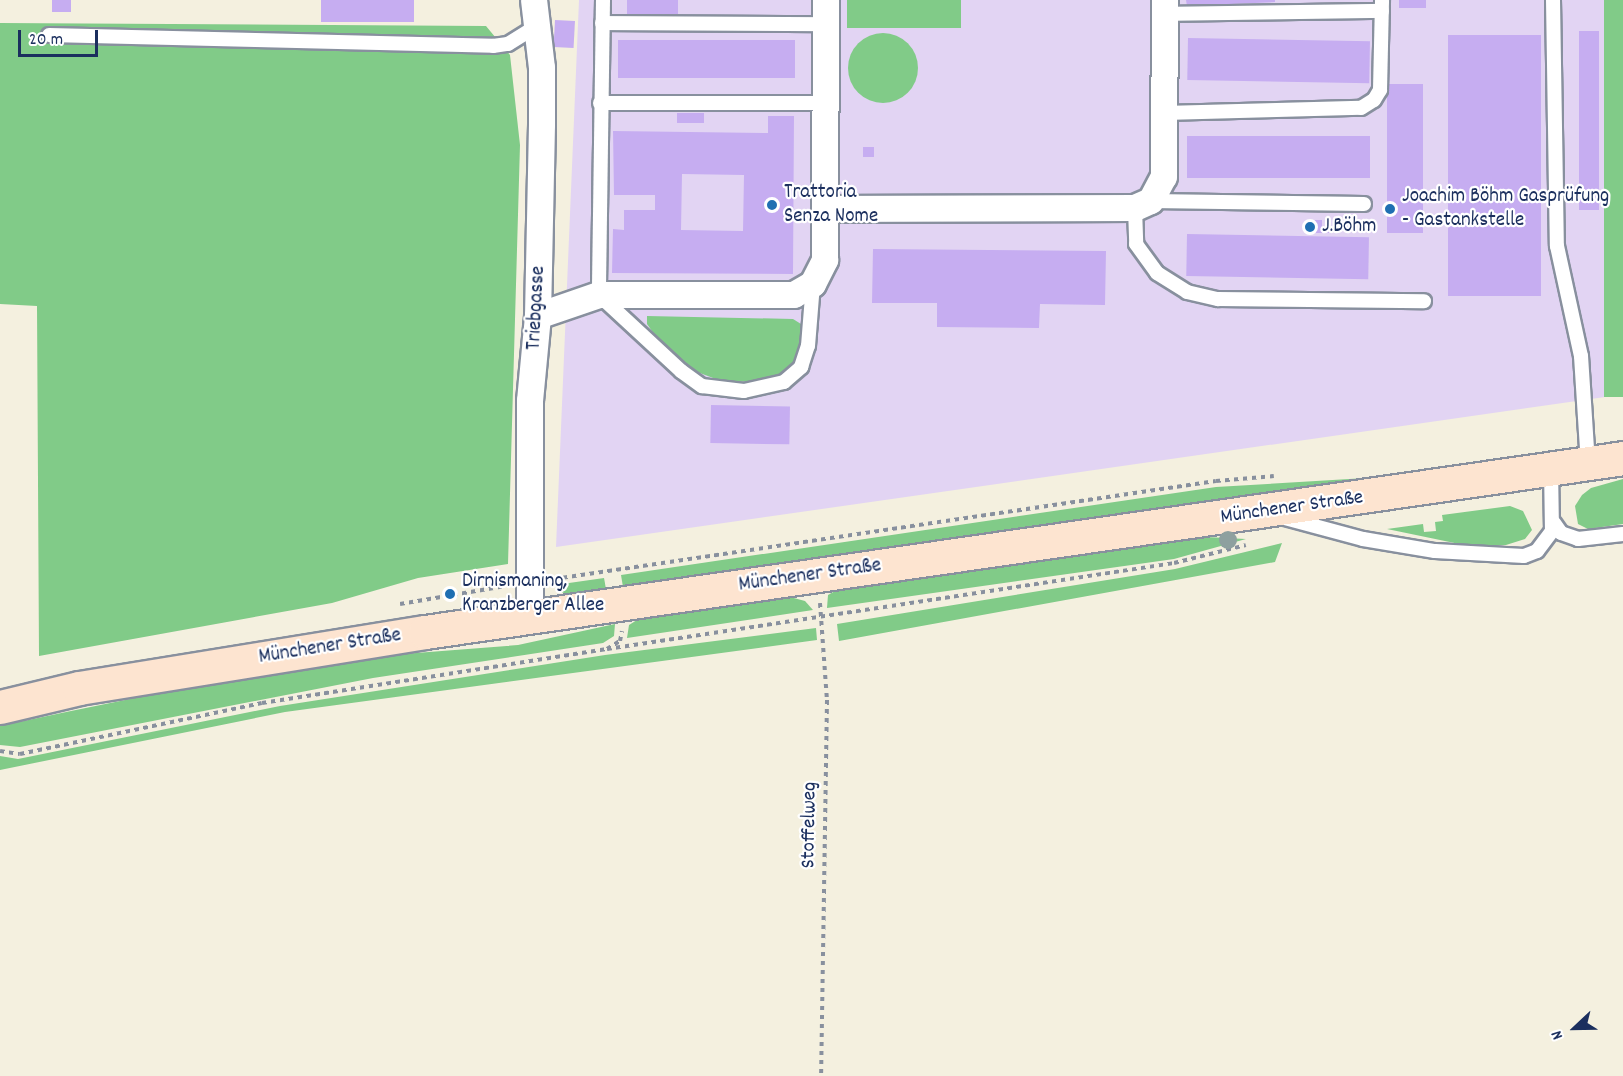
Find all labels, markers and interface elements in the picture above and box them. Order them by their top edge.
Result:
scale bar [21,18,100,56]
text: 20 m [29,28,63,53]
place label: Trattoria Senza Nome [784,180,878,230]
place label: Joachim Böhm Gasprüfung - Gastankstelle [1402,184,1609,234]
marker: Trattoria Senza Nome [765,198,779,212]
marker: Joachim Böhm Gasprüfung - Gastankstelle [1383,202,1397,216]
place label: J.Böhm [1322,214,1376,240]
marker: J.Böhm [1303,220,1317,234]
street label: Triebgasse [522,265,552,351]
street label: Münchener Straße [1219,486,1365,530]
street label: Münchener Straße [737,554,883,598]
place label: Dirnismaning, Kranzberger Allee [462,569,604,619]
marker: Dirnismaning, Kranzberger Allee [443,587,457,601]
street label: Münchener Straße [257,623,403,671]
street label: Stoffelweg [797,781,823,869]
north arrow [1545,998,1605,1058]
text: N [1546,1027,1570,1043]

